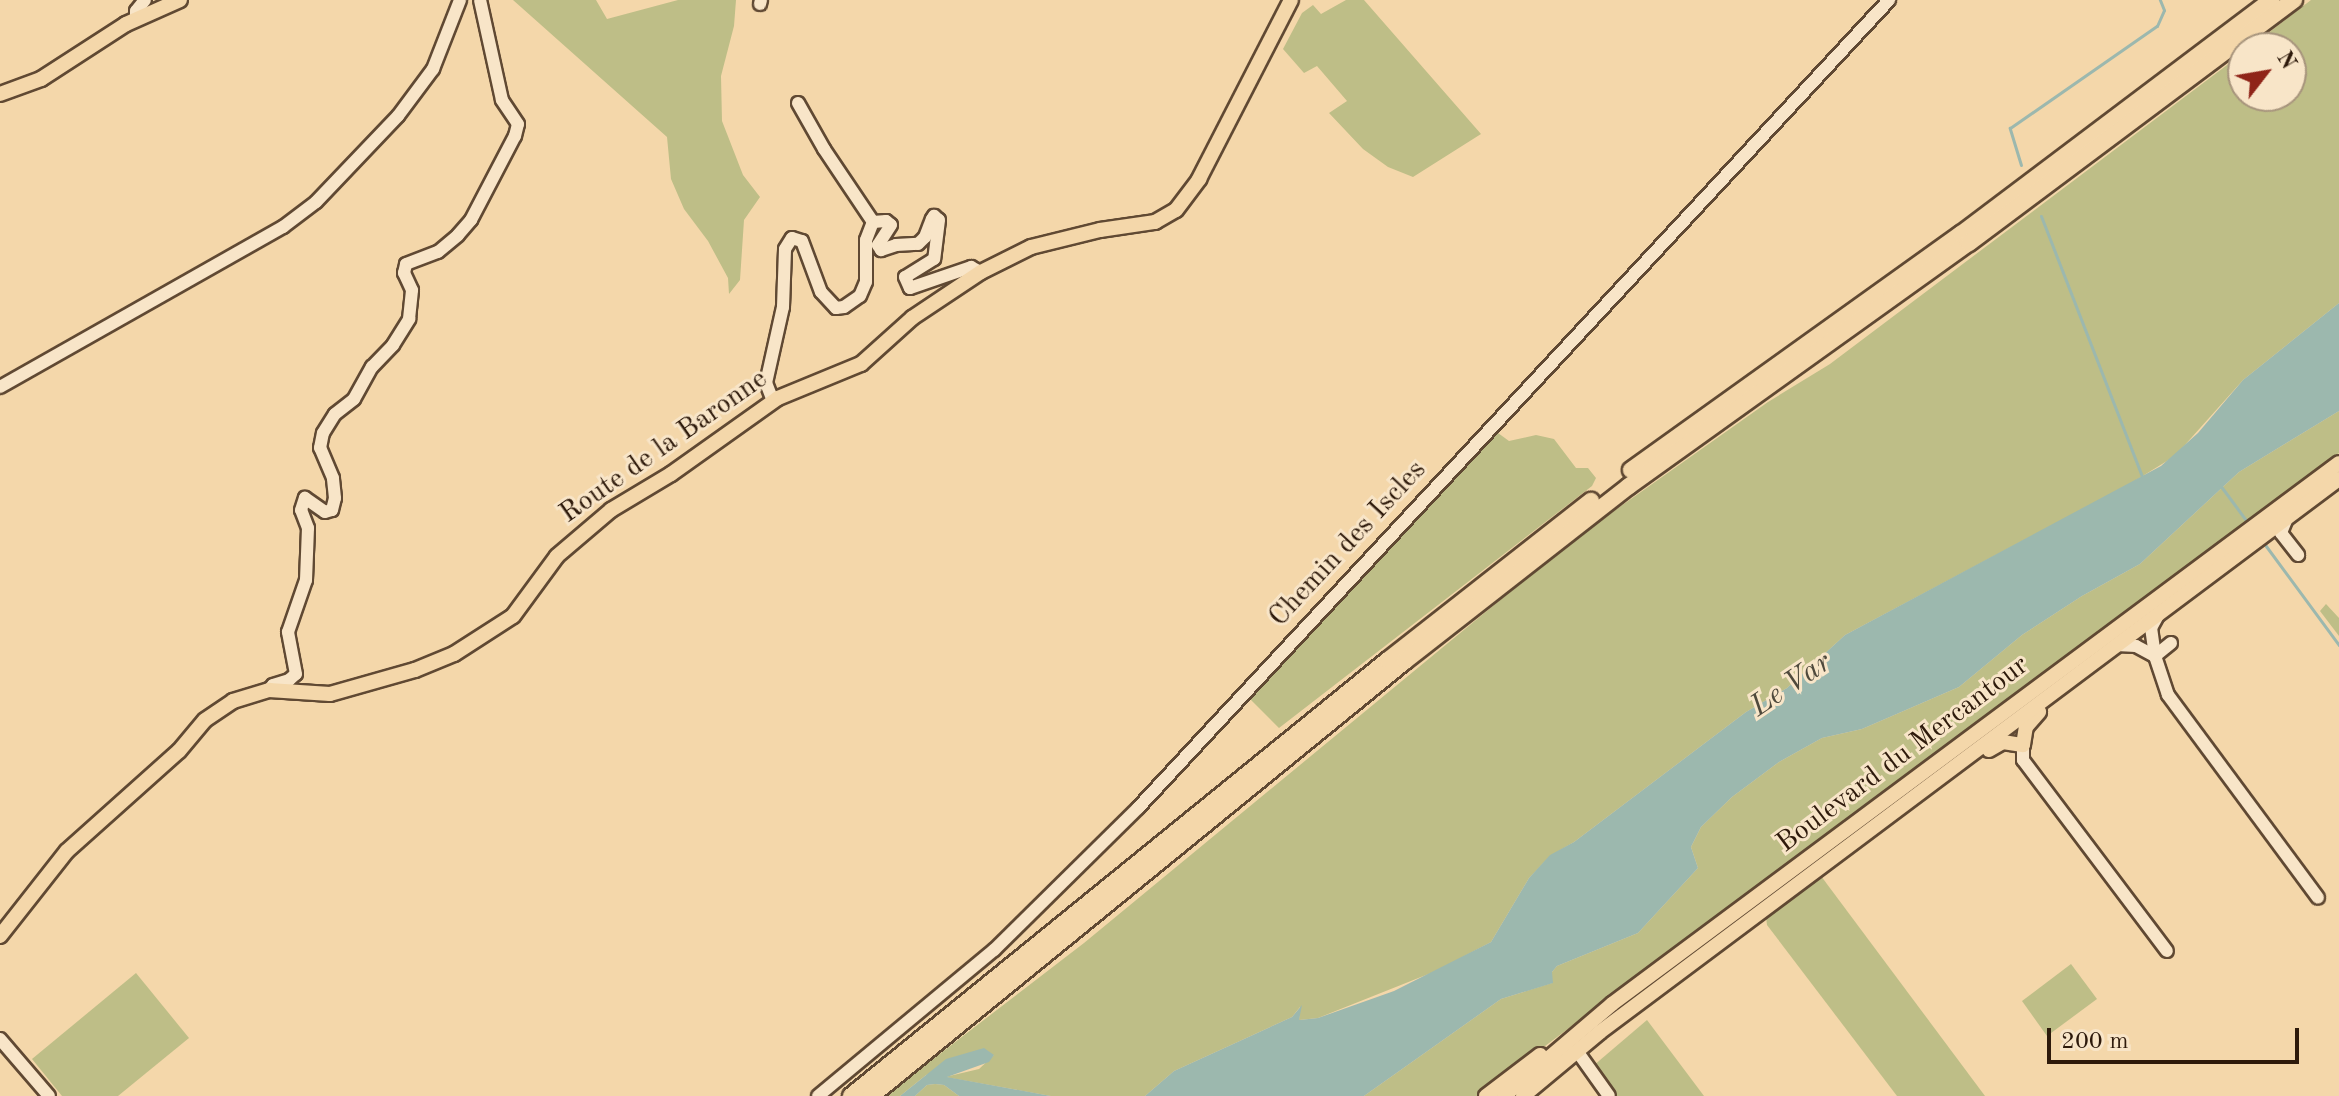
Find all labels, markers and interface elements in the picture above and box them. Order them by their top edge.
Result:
north arrow [2227,32,2307,112]
text: N [2272,48,2300,74]
street label: Route de la Baronne [554,363,774,531]
street label: Chemin des Iscles [1262,454,1434,634]
water label: Le Var [1744,645,1838,725]
street label: Boulevard du Mercantour [1770,649,2036,861]
scale bar [2051,1012,2303,1062]
text: 200 m [2061,1030,2129,1054]

